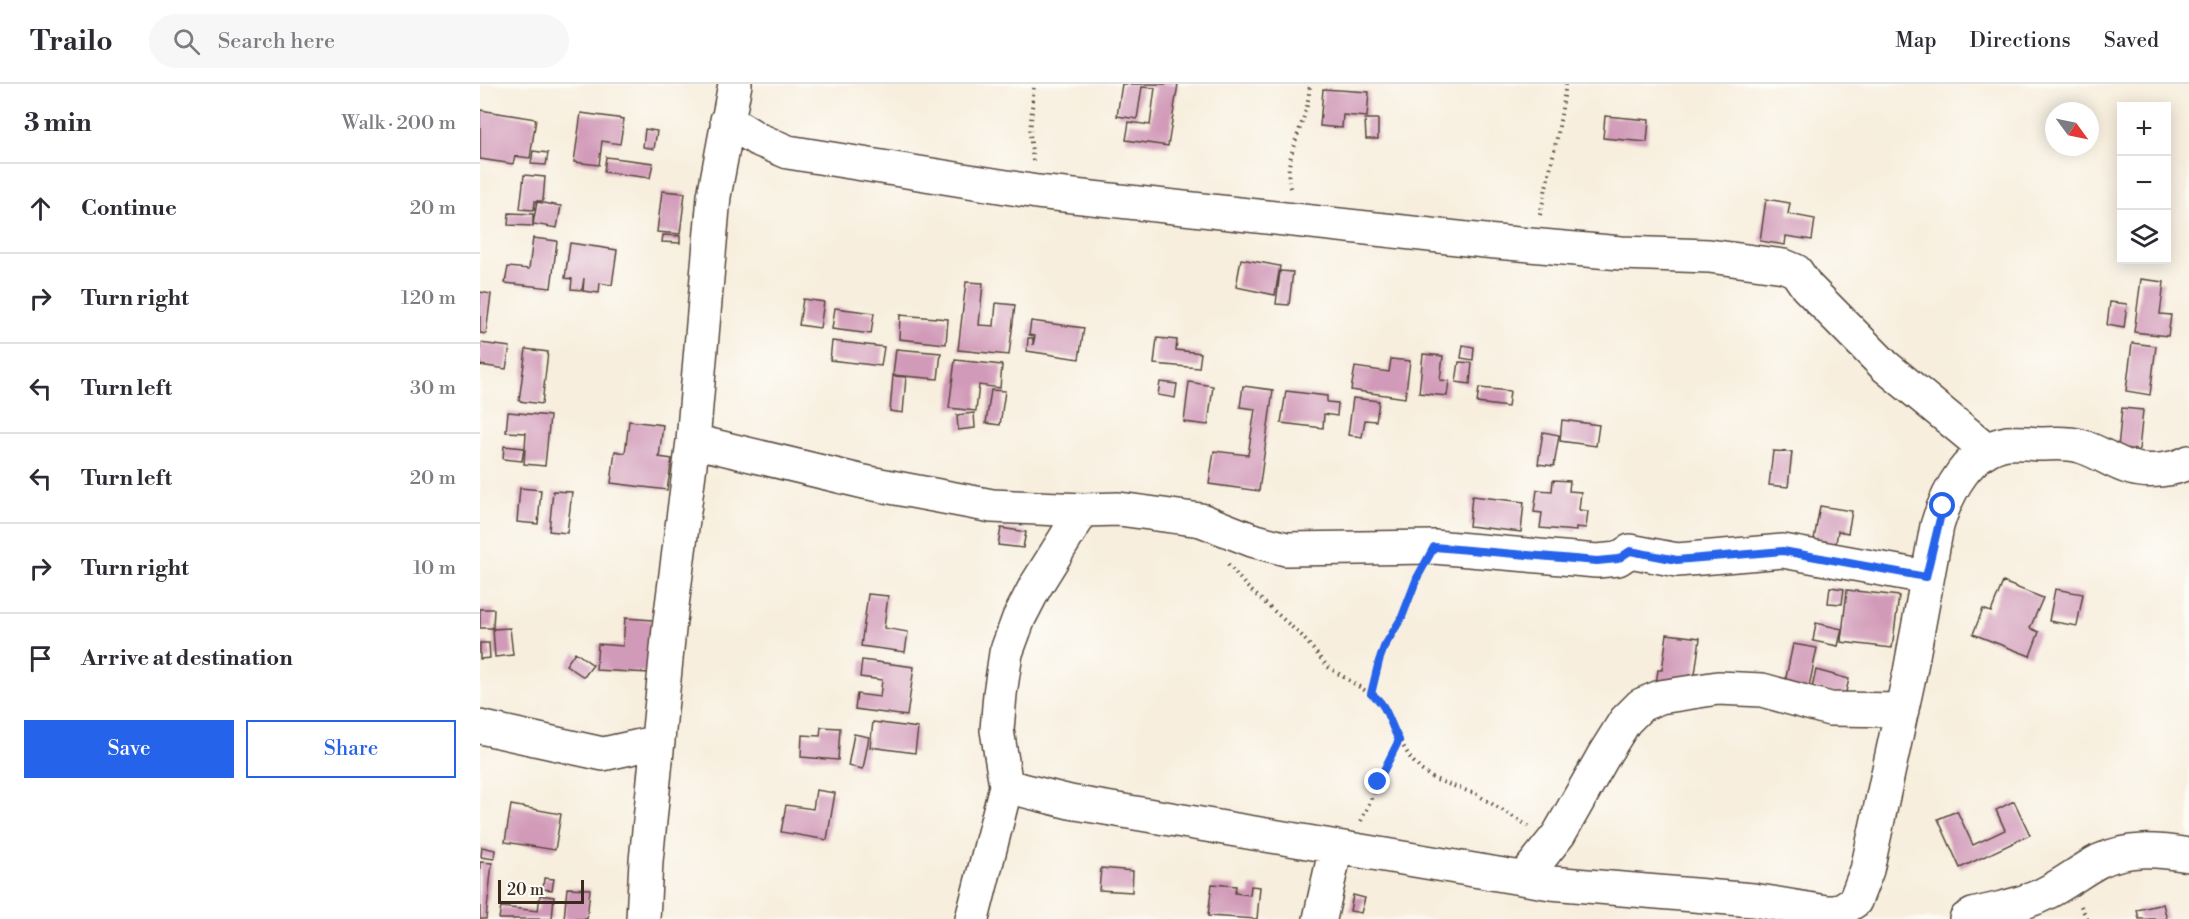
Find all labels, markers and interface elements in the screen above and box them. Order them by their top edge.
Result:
search box [149,14,569,68]
text: Trailo [30,24,113,59]
icon: search [170,25,203,58]
text: Search here [218,28,335,55]
text: Map [1895,28,1937,54]
text: Directions [1970,28,2071,54]
text: Saved [2104,28,2159,54]
north arrow [2045,102,2099,156]
map controls [2117,102,2171,264]
button: + [2117,102,2171,156]
text: 3 min [24,107,92,139]
text: Walk · 200 m [342,111,456,136]
button: − [2117,156,2171,210]
icon: ahead [24,192,57,225]
text: Continue [81,195,177,222]
text: 20 m [410,196,456,221]
button: layers [2117,210,2171,264]
icon: right [24,282,57,315]
text: Turn right [81,285,189,312]
text: 120 m [401,286,456,311]
icon: left [24,372,57,405]
text: Turn left [81,375,172,402]
text: 30 m [410,376,456,401]
icon: left [24,462,57,495]
text: Turn left [81,465,172,492]
text: 20 m [410,466,456,491]
route start [1929,492,1955,518]
icon: right [24,552,57,585]
text: Turn right [81,555,189,582]
text: 10 m [413,556,456,581]
icon: arrive [24,642,57,675]
text: Arrive at destination [81,645,293,672]
button: Save [24,720,234,778]
button: Share [246,720,456,778]
route end [1364,768,1390,794]
scale bar [498,877,584,904]
text: 20 m [507,880,544,900]

